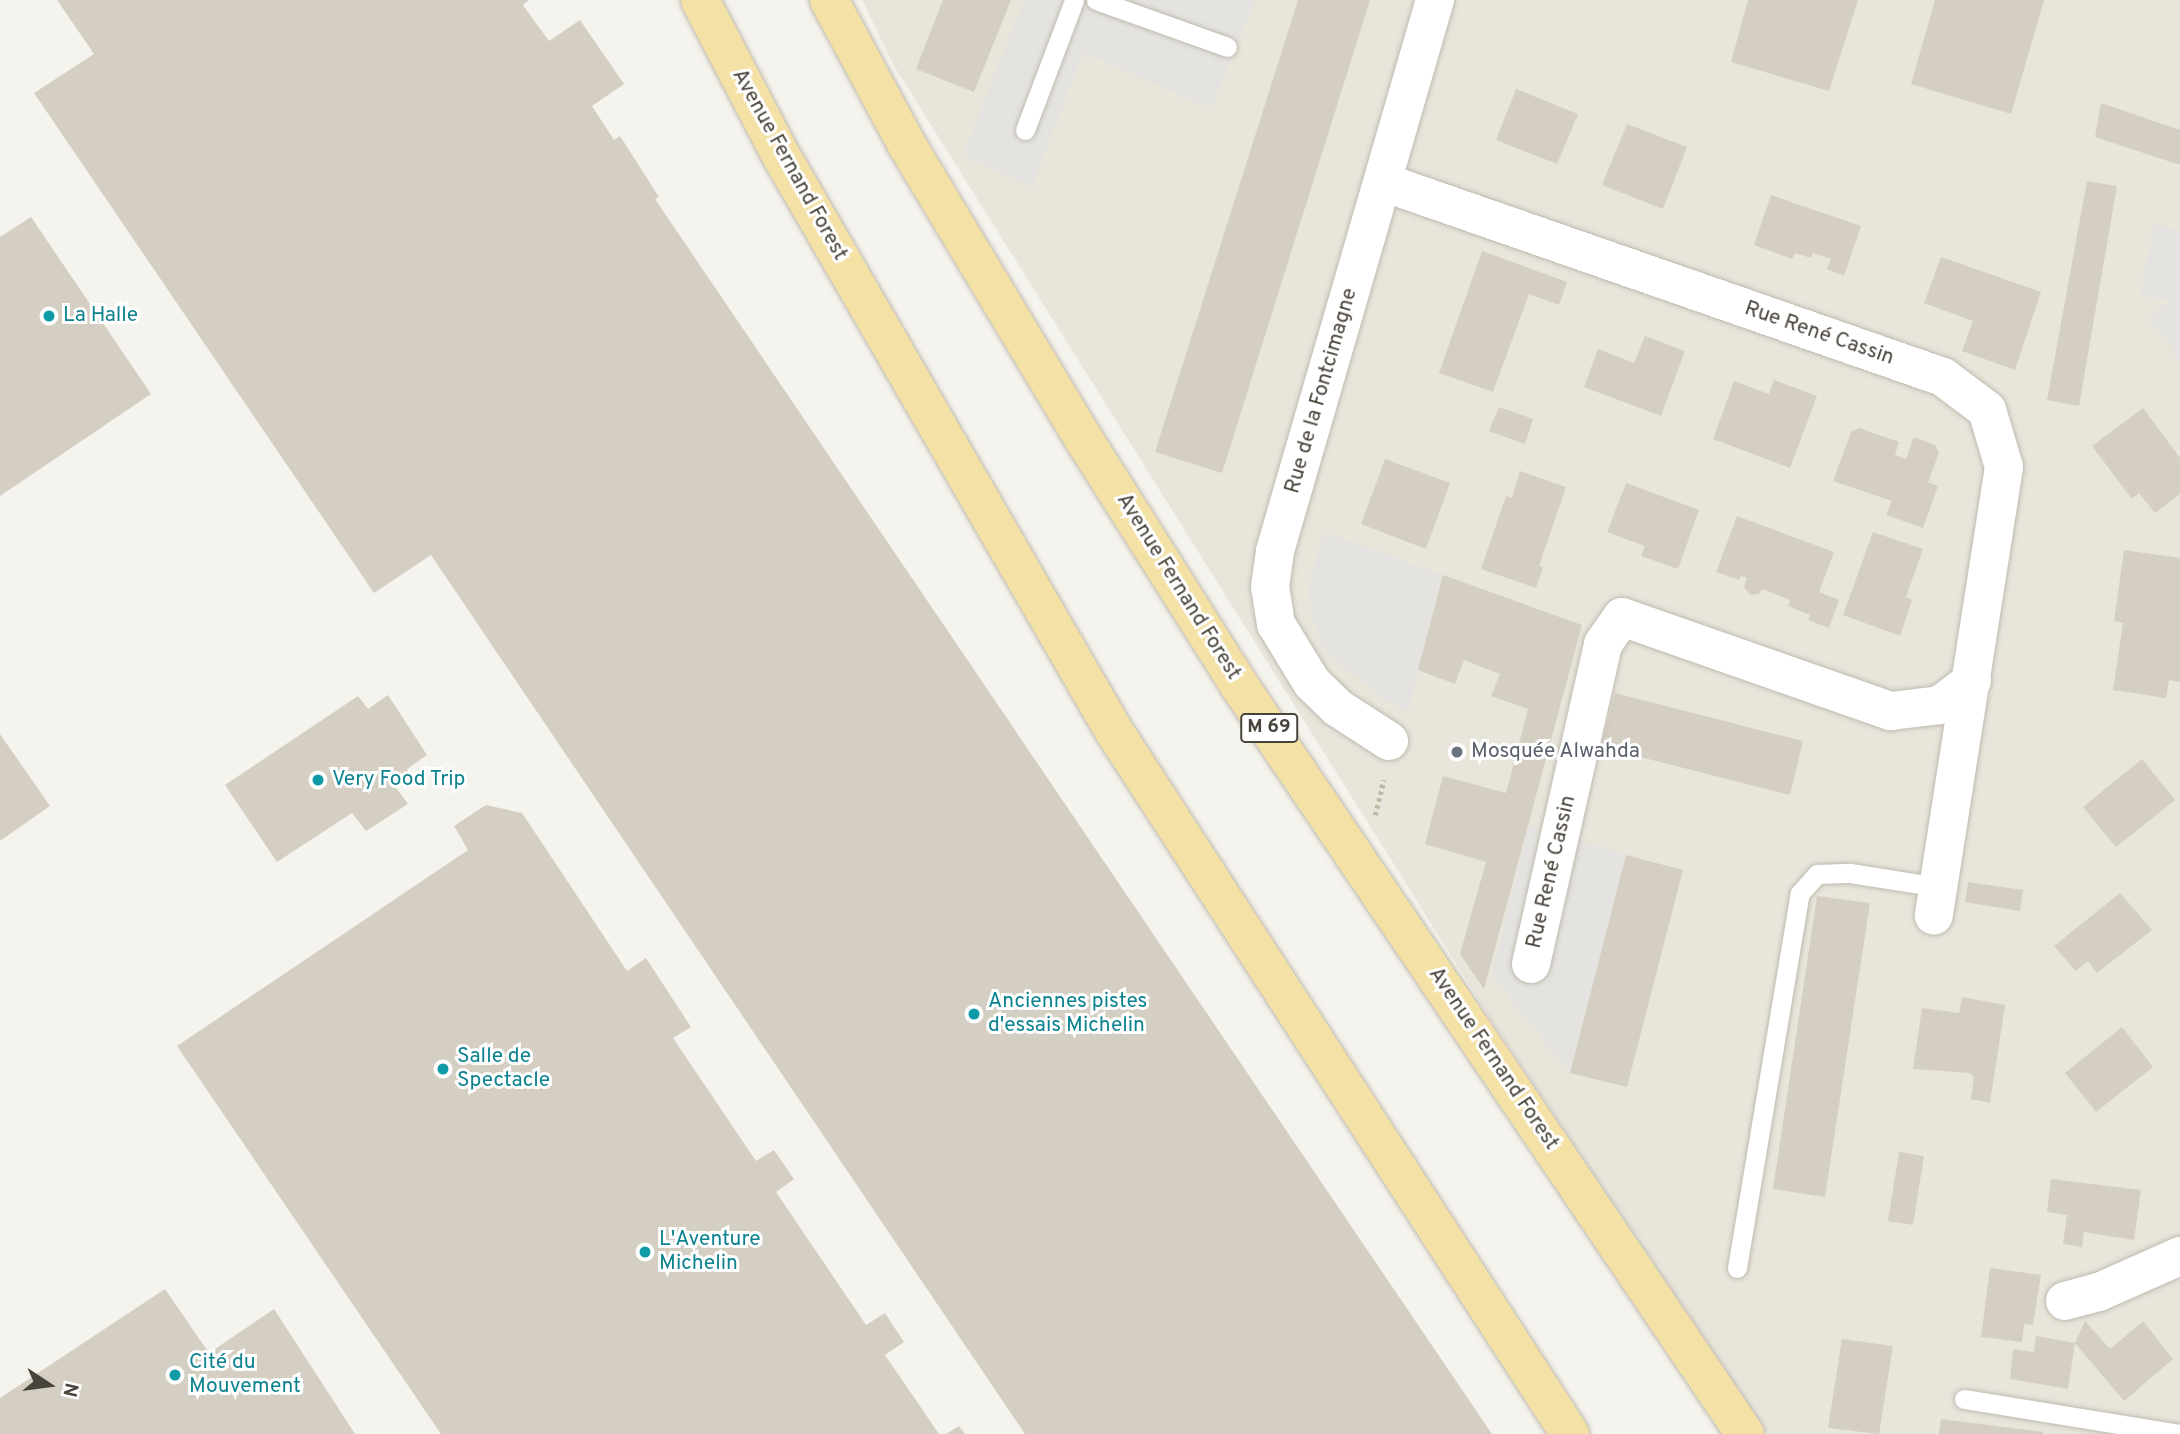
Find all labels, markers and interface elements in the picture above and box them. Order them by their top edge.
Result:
street label: Avenue Fernand Forest [726,65,852,265]
street label: Rue de la Fontcimagne [1281,285,1363,497]
street label: Rue René Cassin [1741,297,1897,371]
place label: La Halle [63,303,138,329]
marker: La Halle [41,308,57,324]
street label: Avenue Fernand Forest [1110,489,1246,685]
road number: M 69 [1239,712,1299,744]
place label: Mosquée Alwahda [1471,739,1641,765]
marker: Mosquée Alwahda [1449,744,1465,760]
place label: Very Food Trip [332,767,466,793]
marker: Very Food Trip [310,772,326,788]
street label: Rue René Cassin [1522,793,1582,951]
street label: Avenue Fernand Forest [1422,963,1564,1155]
place label: Anciennes pistes d'essais Michelin [988,989,1147,1039]
marker: Anciennes pistes d'essais Michelin [966,1006,982,1022]
place label: Salle de Spectacle [457,1044,550,1094]
marker: Salle de Spectacle [435,1061,451,1077]
place label: L'Aventure Michelin [659,1227,760,1277]
marker: L'Aventure Michelin [637,1244,653,1260]
north arrow [14,1350,84,1420]
place label: Cité du Mouvement [189,1350,301,1400]
marker: Cité du Mouvement [167,1367,183,1383]
text: N [56,1380,83,1399]

